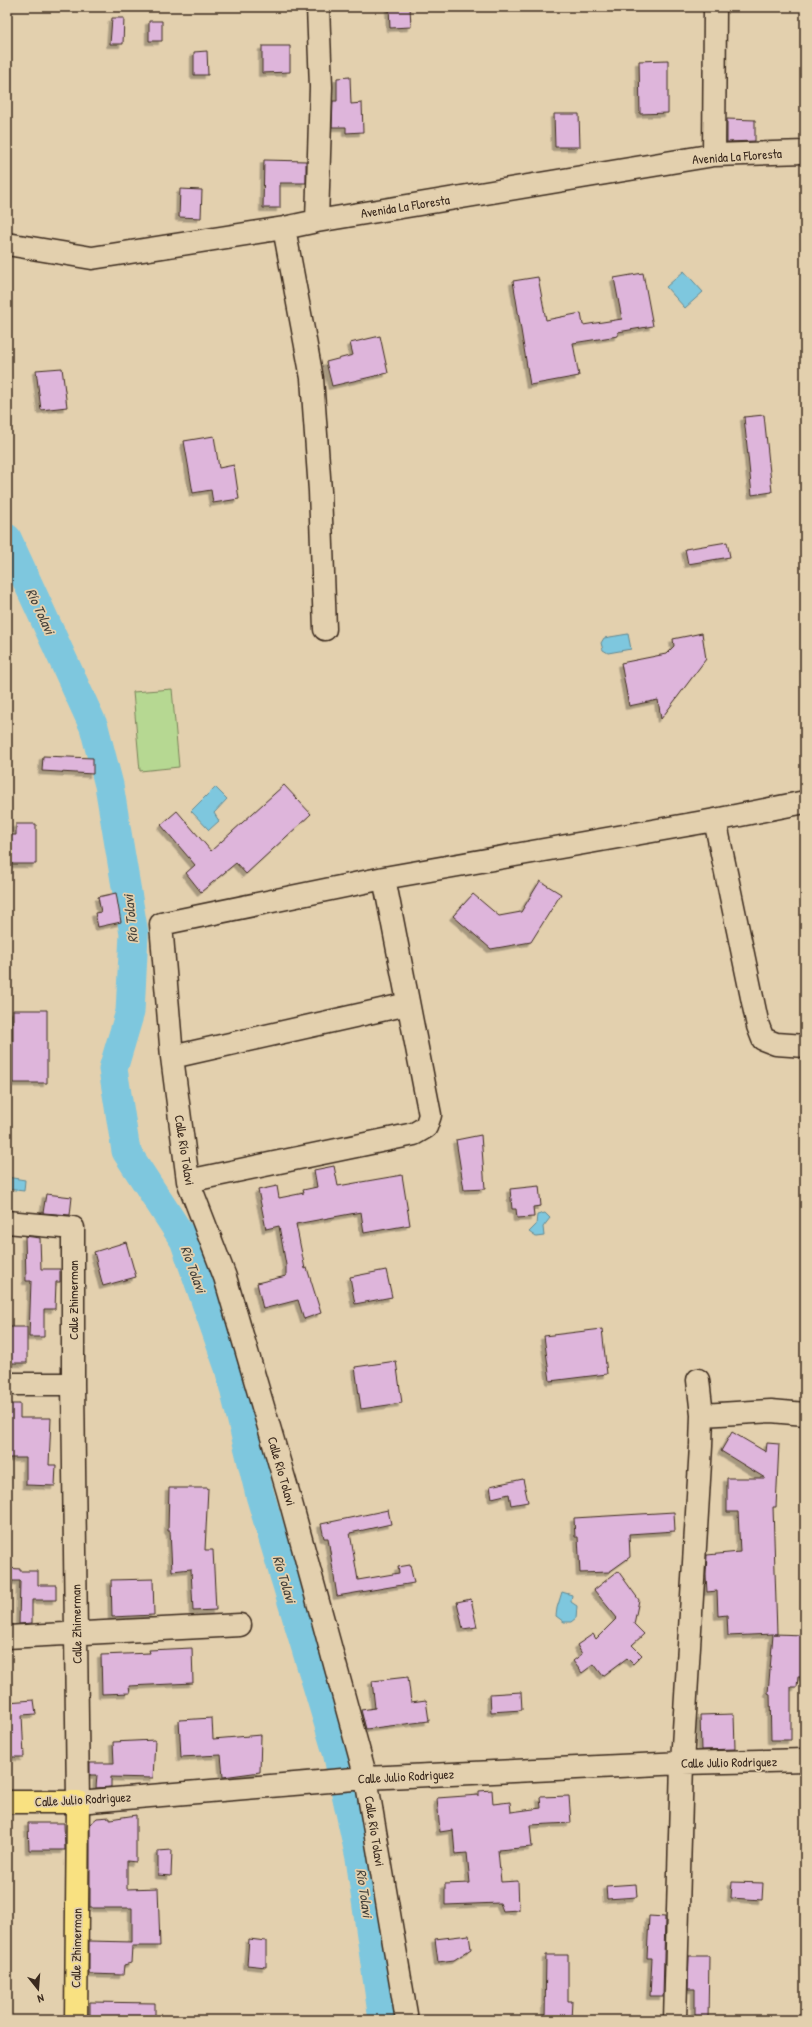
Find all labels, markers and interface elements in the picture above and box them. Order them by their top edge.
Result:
street label: Avenida La Floresta [692,144,782,168]
street label: Avenida La Floresta [359,190,451,222]
water label: Río Tolavi [22,585,61,639]
water label: Río Tolavi [118,892,142,944]
street label: Calle Río Tolavi [171,1114,199,1186]
water label: Río Tolavi [177,1243,212,1297]
street label: Calle Zhimerman [64,1260,82,1340]
street label: Calle Río Tolavi [264,1434,300,1508]
water label: Río Tolavi [269,1553,302,1607]
street label: Calle Zhimerman [66,1584,86,1664]
street label: Calle Julio Rodriguez [681,1752,778,1772]
street label: Calle Julio Rodriguez [357,1764,455,1788]
street label: Calle Julio Rodriguez [34,1787,132,1811]
street label: Calle Río Tolavi [361,1795,389,1867]
water label: Río Tolavi [352,1868,378,1920]
street label: Calle Zhimerman [66,1908,86,1988]
north arrow [18,1969,58,2009]
text: N [36,1991,46,2006]

